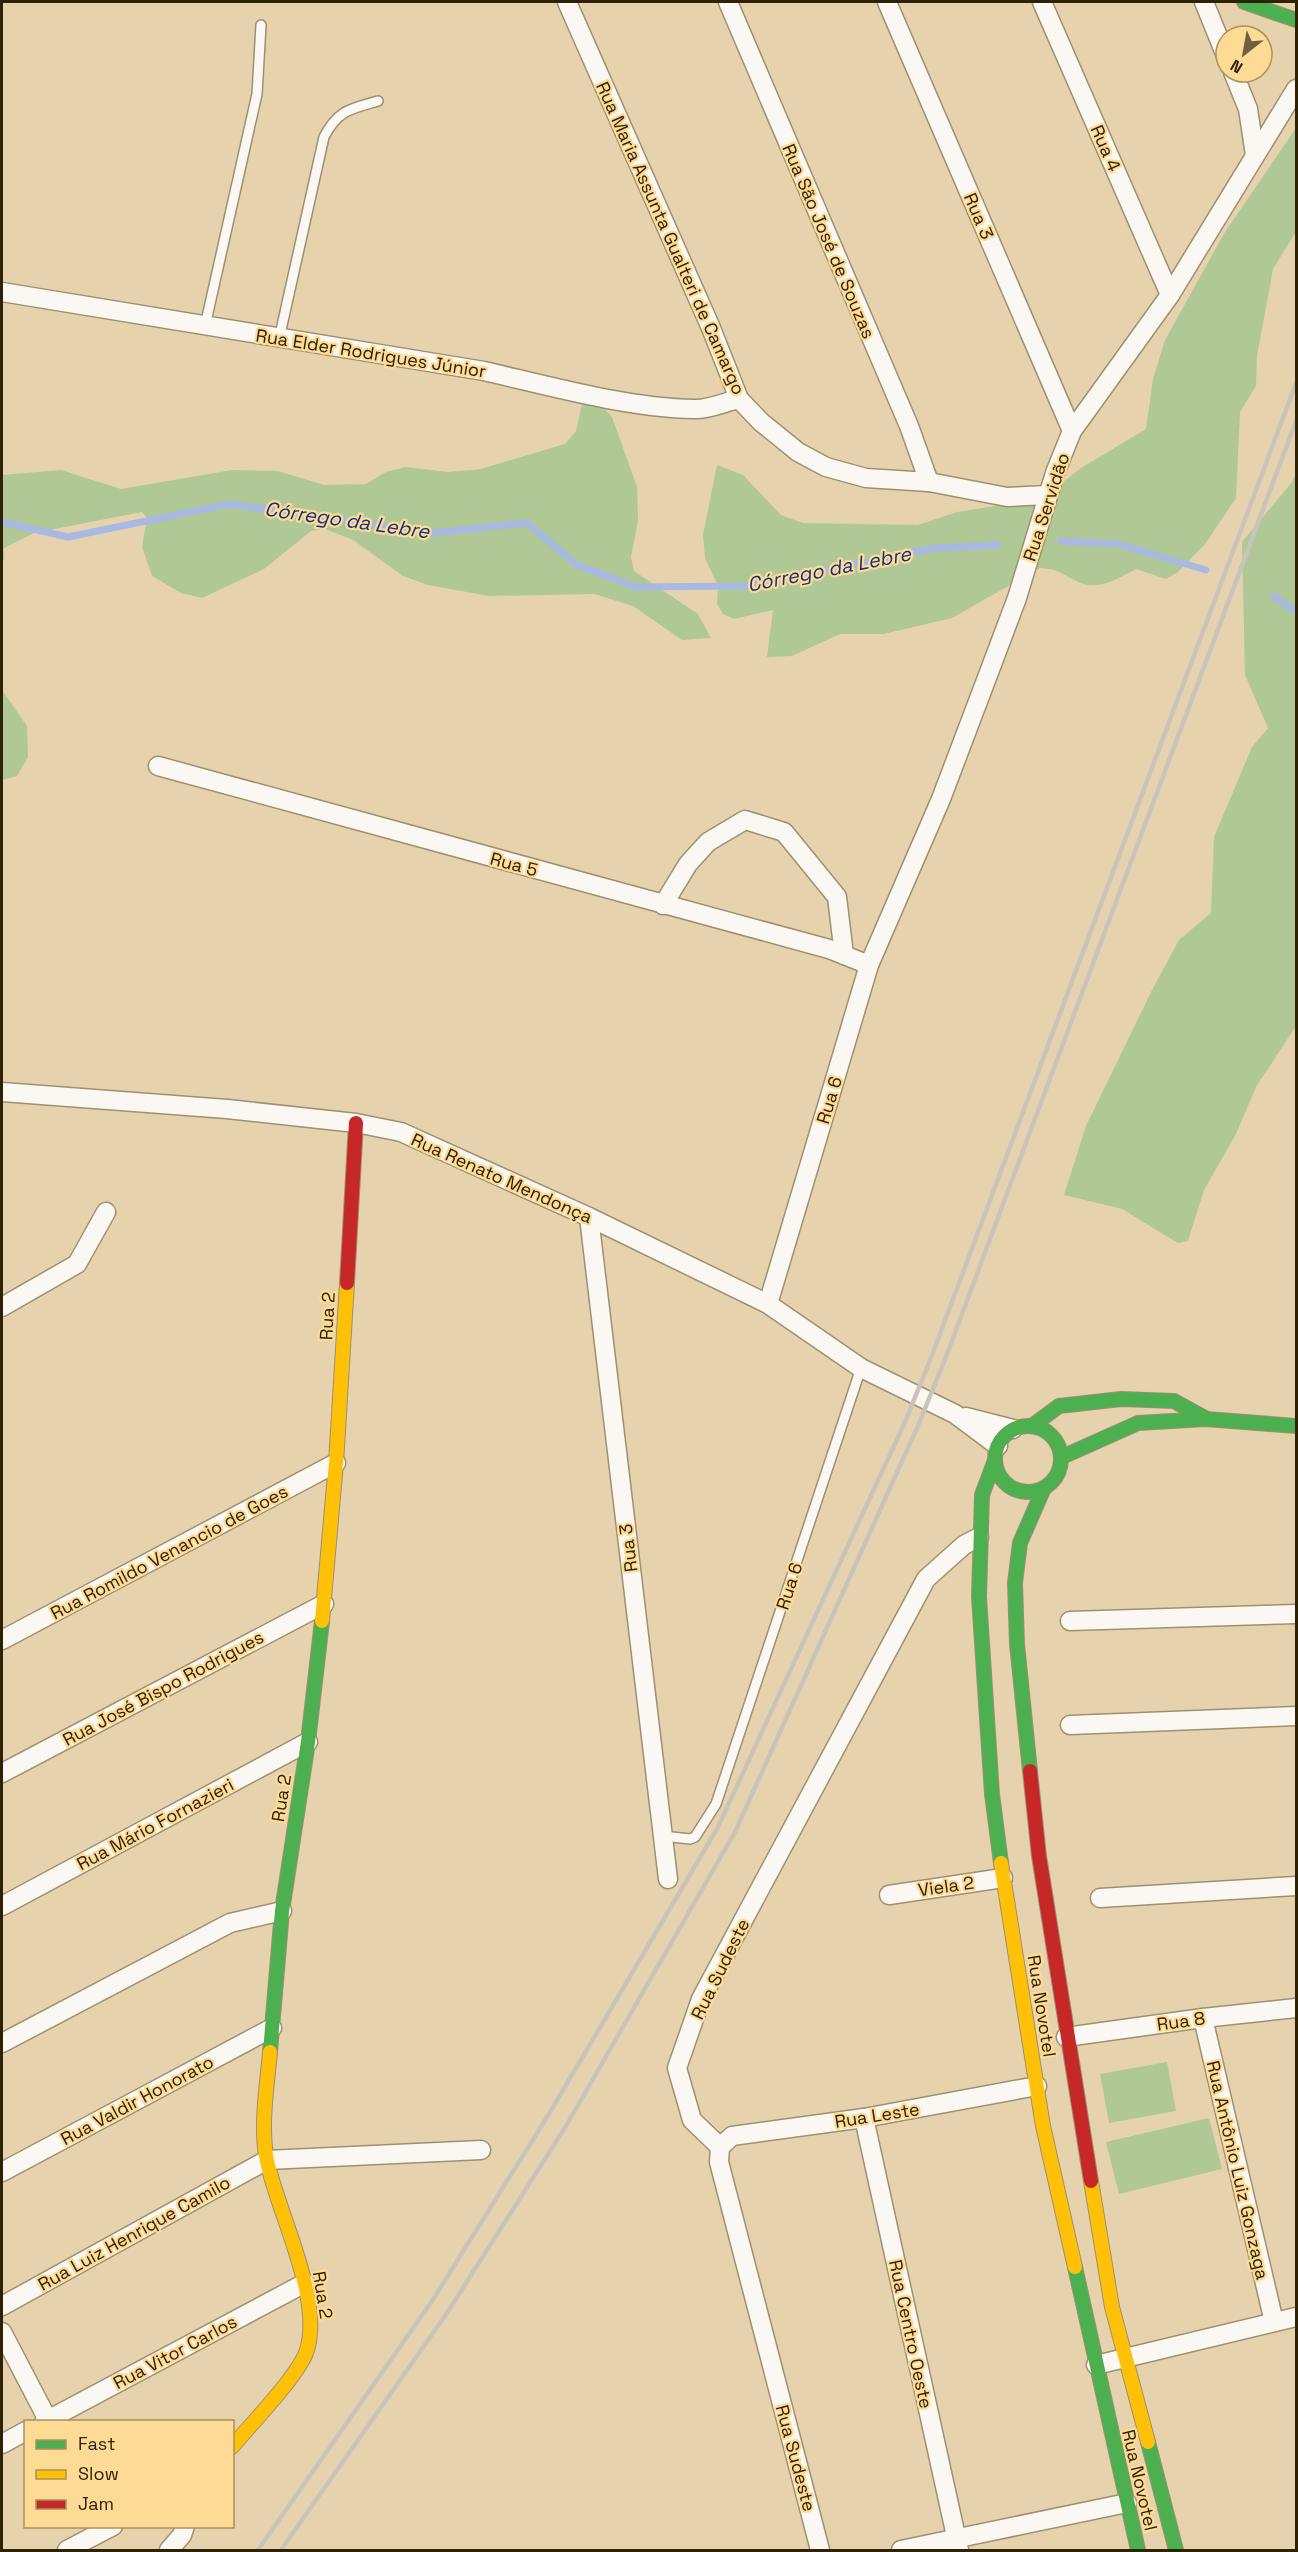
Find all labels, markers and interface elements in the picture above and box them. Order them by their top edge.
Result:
north arrow [1214,24,1274,84]
text: N [1227,55,1247,78]
street label: Rua Maria Assunta Gualteri de Camargo [591,78,751,398]
street label: Rua 4 [1086,121,1126,175]
street label: Rua São José de Souzas [777,140,881,342]
street label: Rua 3 [959,189,999,243]
street label: Rua Elder Rodrigues Júnior [254,323,488,383]
street label: Rua Servidão [1018,450,1074,564]
water label: Córrego da Lebre [263,496,432,545]
water label: Córrego da Lebre [745,540,914,598]
street label: Rua 5 [488,847,540,881]
street label: Rua 6 [811,1074,847,1126]
street label: Rua Renato Mendonça [408,1128,596,1228]
street label: Rua 2 [314,1291,340,1341]
street label: Rua Romildo Venancio de Goes [46,1479,292,1625]
street label: Rua 3 [614,1523,642,1573]
street label: Rua 6 [771,1559,807,1613]
street label: Rua José Bispo Rodrigues [58,1625,268,1751]
street label: Rua 2 [266,1772,296,1824]
street label: Rua Mário Fornazieri [72,1773,238,1875]
street label: Viela 2 [916,1871,976,1901]
street label: Rua Sudeste [686,1915,754,2023]
street label: Rua Novotel [1023,1953,1061,2059]
street label: Rua 8 [1155,2006,1207,2036]
street label: Rua Valdir Honorato [56,2050,218,2150]
street label: Rua Antônio Luiz Gonzaga [1202,2058,1274,2282]
street label: Rua Leste [833,2097,921,2133]
street label: Rua Luiz Henrique Camilo [34,2170,234,2296]
street label: Rua Centro Oeste [884,2258,938,2410]
street label: Rua 2 [308,2269,338,2321]
street label: Rua Vitor Carlos [109,2310,241,2394]
street label: Rua Sudeste [771,2402,821,2514]
legend [24,2420,234,2528]
street label: Rua Novotel [1117,2427,1163,2533]
text: Fast [78,2432,115,2455]
text: Slow [78,2462,119,2485]
text: Jam [78,2492,114,2515]

